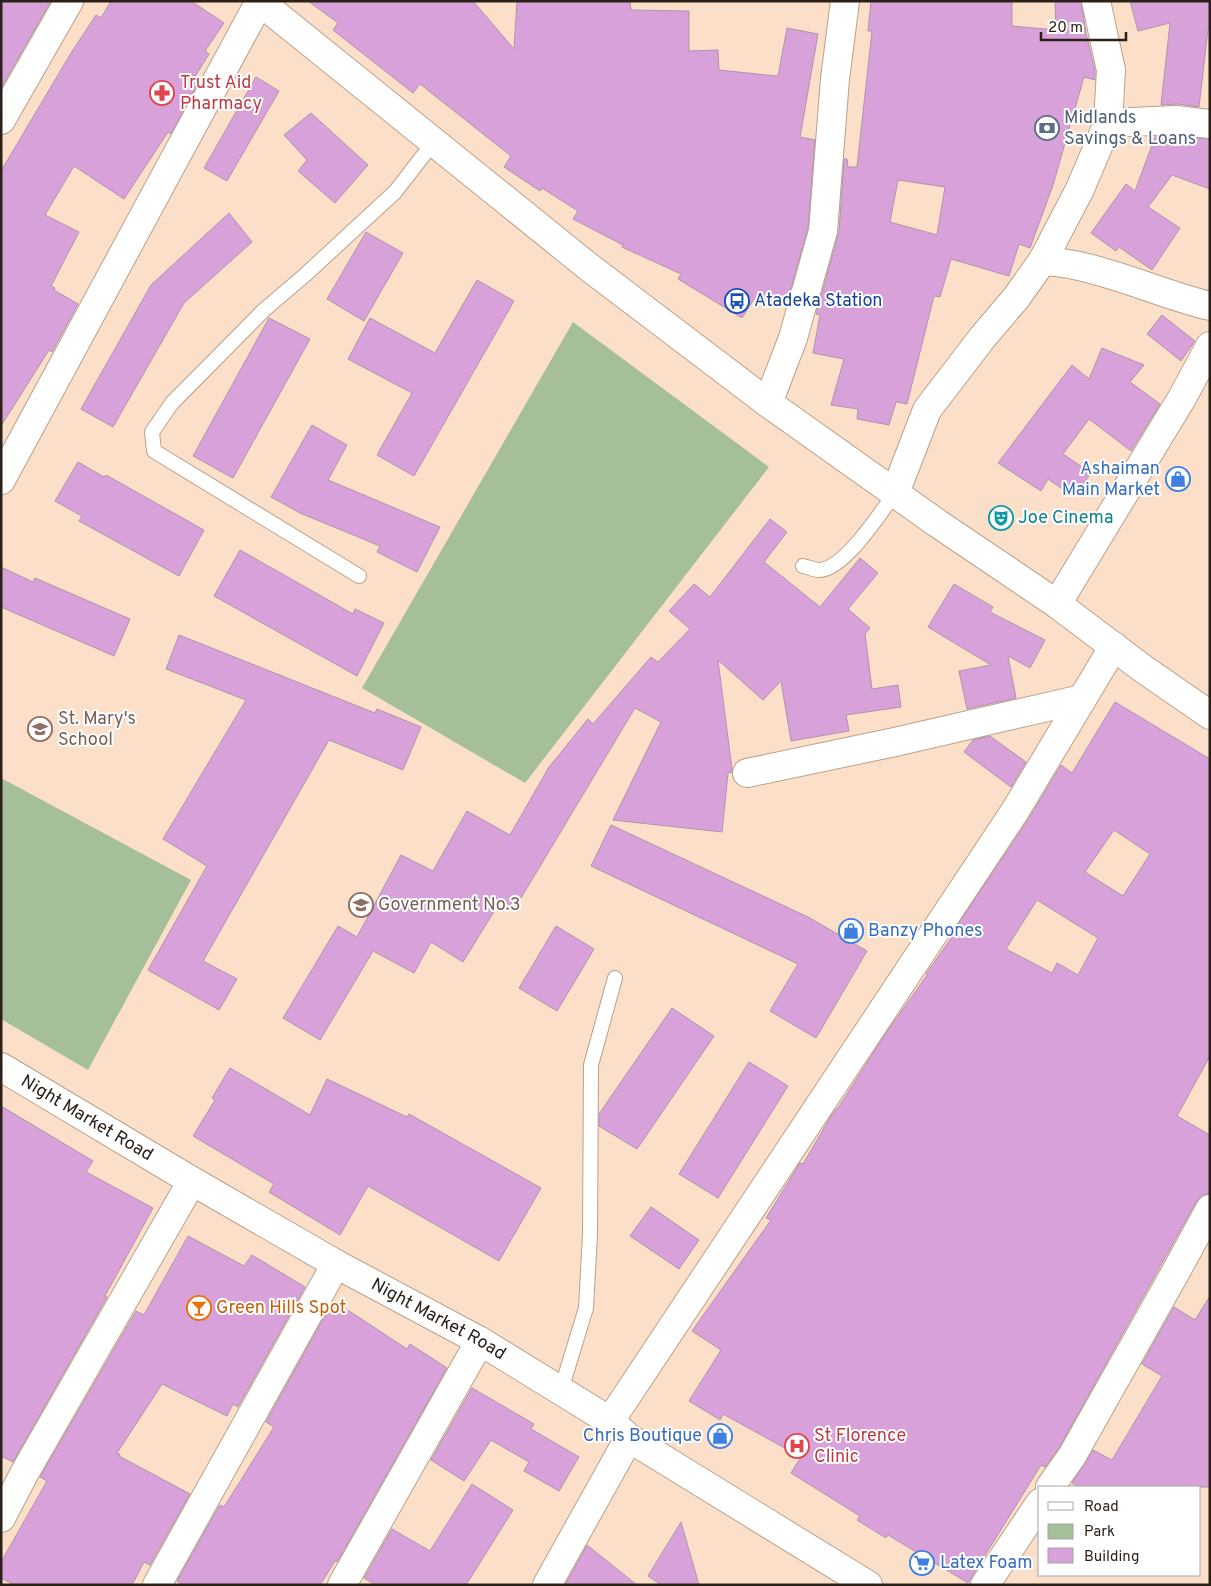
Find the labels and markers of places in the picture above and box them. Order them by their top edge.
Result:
place label: Trust Aid Pharmacy [180,72,262,116]
pharmacy icon: Trust Aid Pharmacy [149,80,175,106]
place label: Midlands Savings & Loans [1064,107,1196,151]
bank icon: Midlands Savings & Loans [1034,115,1060,141]
bus stop icon: Atadeka Station [724,288,750,314]
place label: Atadeka Station [754,290,883,313]
place label: Ashaiman Main Market [1062,458,1160,502]
shop icon: Ashaiman Main Market [1165,466,1191,492]
theatre icon: Joe Cinema [988,505,1014,531]
place label: Joe Cinema [1018,507,1113,530]
place label: St. Mary's School [58,708,136,752]
school or university icon: St. Mary's School [27,716,53,742]
school or university icon: Government No.3 [348,892,374,918]
place label: Government No.3 [378,894,521,917]
shop icon: Banzy Phones [838,918,864,944]
place label: Banzy Phones [868,920,983,943]
bar icon: Green Hills Spot [186,1295,212,1321]
place label: Green Hills Spot [216,1297,346,1320]
shop icon: Chris Boutique [707,1423,733,1449]
place label: Chris Boutique [583,1425,702,1448]
place label: St Florence Clinic [814,1425,906,1469]
hospital icon: St Florence Clinic [784,1433,810,1459]
supermarket icon: Latex Foam [909,1550,935,1576]
place label: Latex Foam [940,1552,1033,1575]

